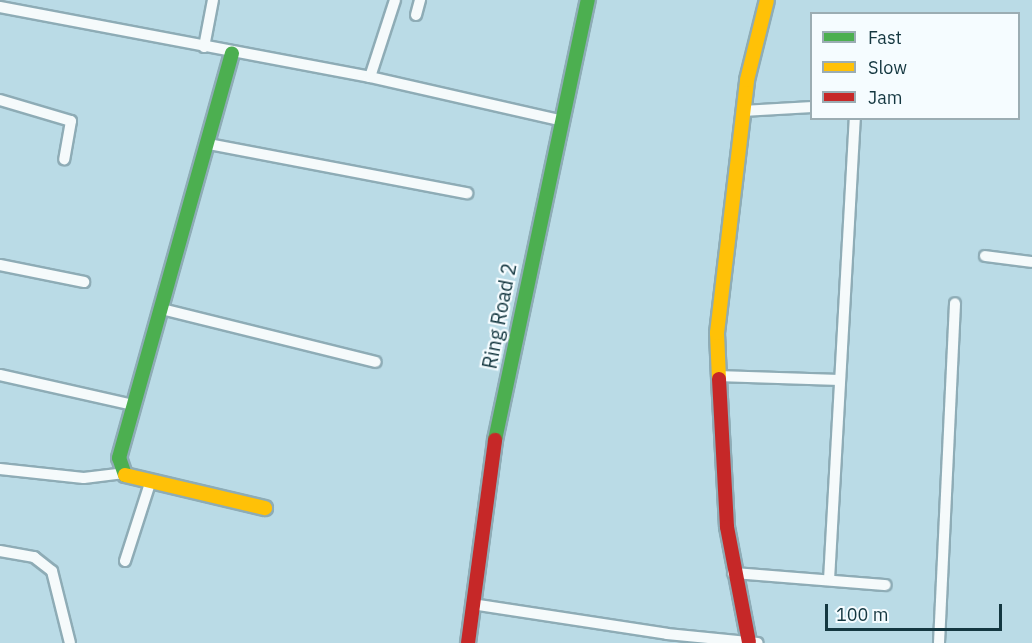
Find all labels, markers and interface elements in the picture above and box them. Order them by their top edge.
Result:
legend [810,12,1020,120]
text: Fast [868,26,902,49]
text: Slow [868,56,907,79]
text: Jam [868,86,903,109]
street label: Ring Road 2 [477,261,521,371]
scale bar [828,592,1005,630]
text: 100 m [836,603,888,626]

